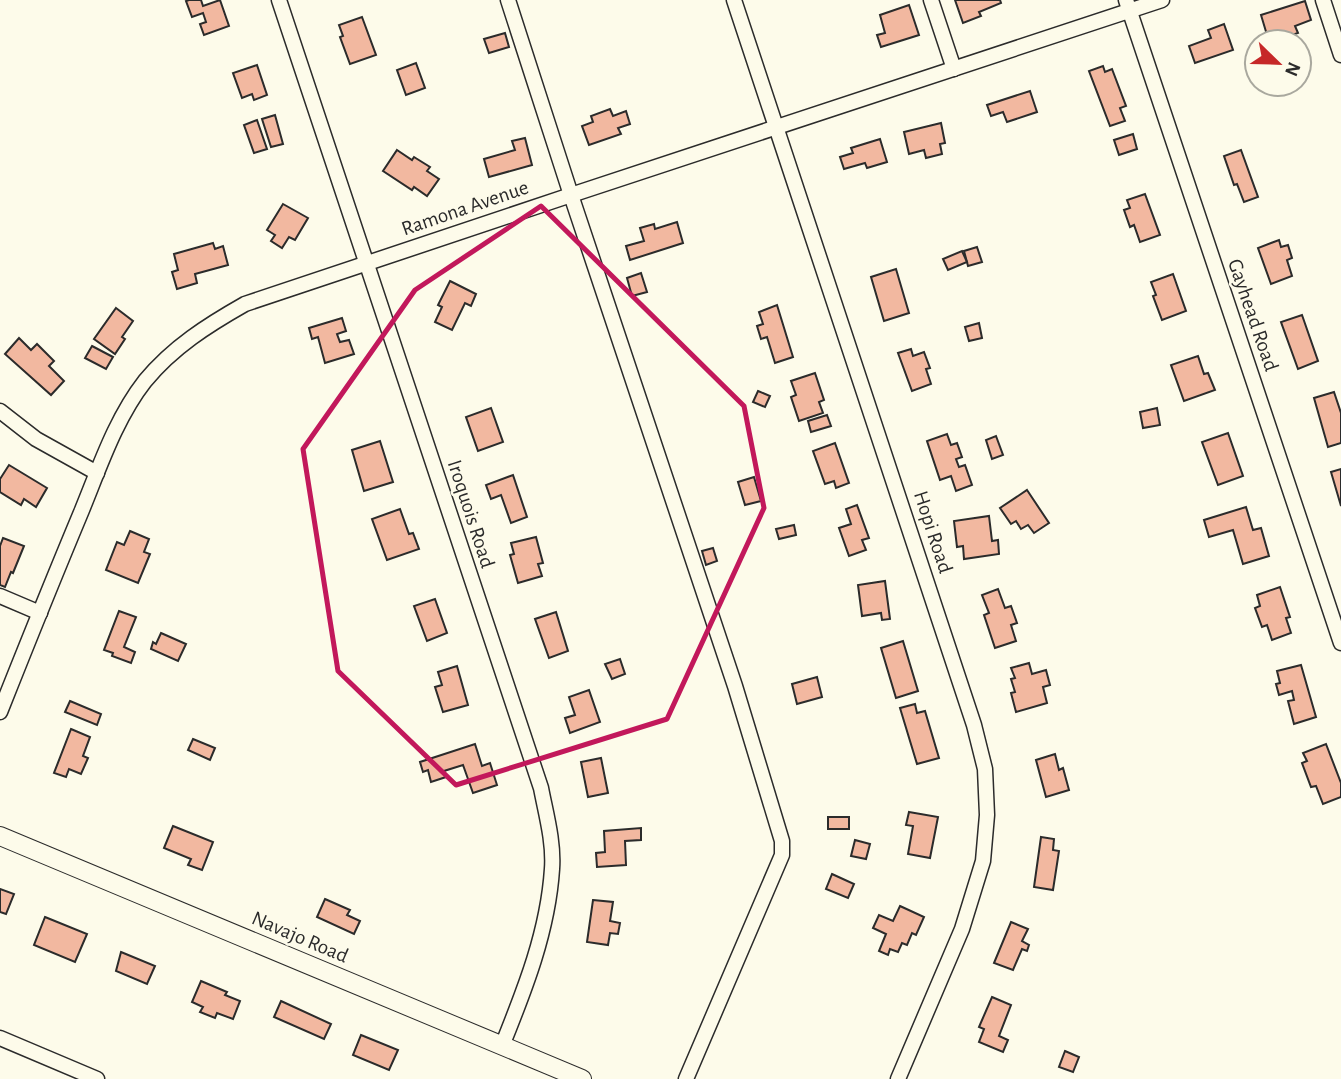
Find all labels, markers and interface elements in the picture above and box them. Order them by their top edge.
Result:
north arrow [1243,28,1313,98]
text: N [1281,59,1304,79]
street label: Ramona Avenue [399,176,531,240]
street label: Gayhead Road [1224,256,1282,374]
street label: Iroquois Road [444,457,498,571]
street label: Hopi Road [910,488,956,576]
street label: Navajo Road [249,907,351,967]

